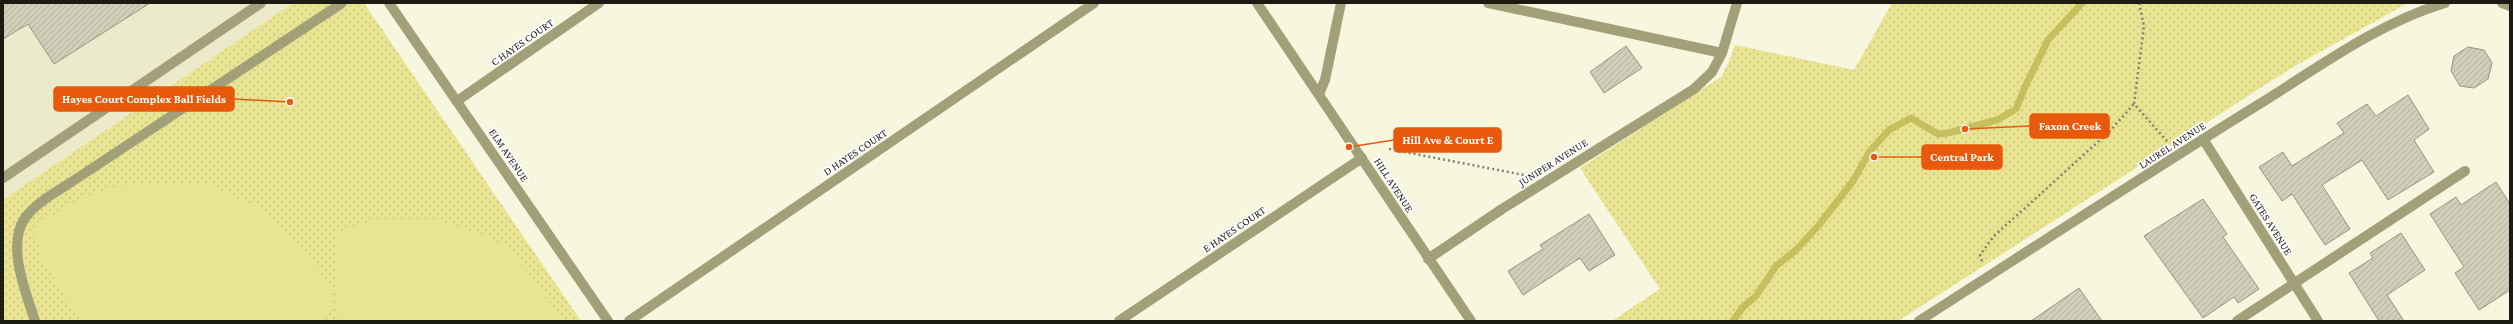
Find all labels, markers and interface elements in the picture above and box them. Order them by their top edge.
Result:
street label: C HAYES COURT [489,16,555,68]
callout: Hayes Court Complex Ball Fields [54,87,234,111]
text: Hayes Court Complex Ball Fields [62,92,226,106]
callout: Faxon Creek [2030,114,2109,138]
text: Faxon Creek [2039,119,2102,133]
street label: LAUREL AVENUE [2136,119,2208,171]
street label: ELM AVENUE [487,126,531,184]
street label: D HAYES COURT [821,126,889,178]
callout: Hill Ave & Court E [1394,128,1501,152]
text: Hill Ave & Court E [1402,133,1494,147]
street label: JUNIPER AVENUE [1515,136,1590,189]
callout: Central Park [1922,145,2002,169]
text: Central Park [1930,150,1994,164]
street label: HILL AVENUE [1372,156,1416,214]
street label: GATES AVENUE [2247,191,2295,257]
street label: E HAYES COURT [1200,204,1268,254]

